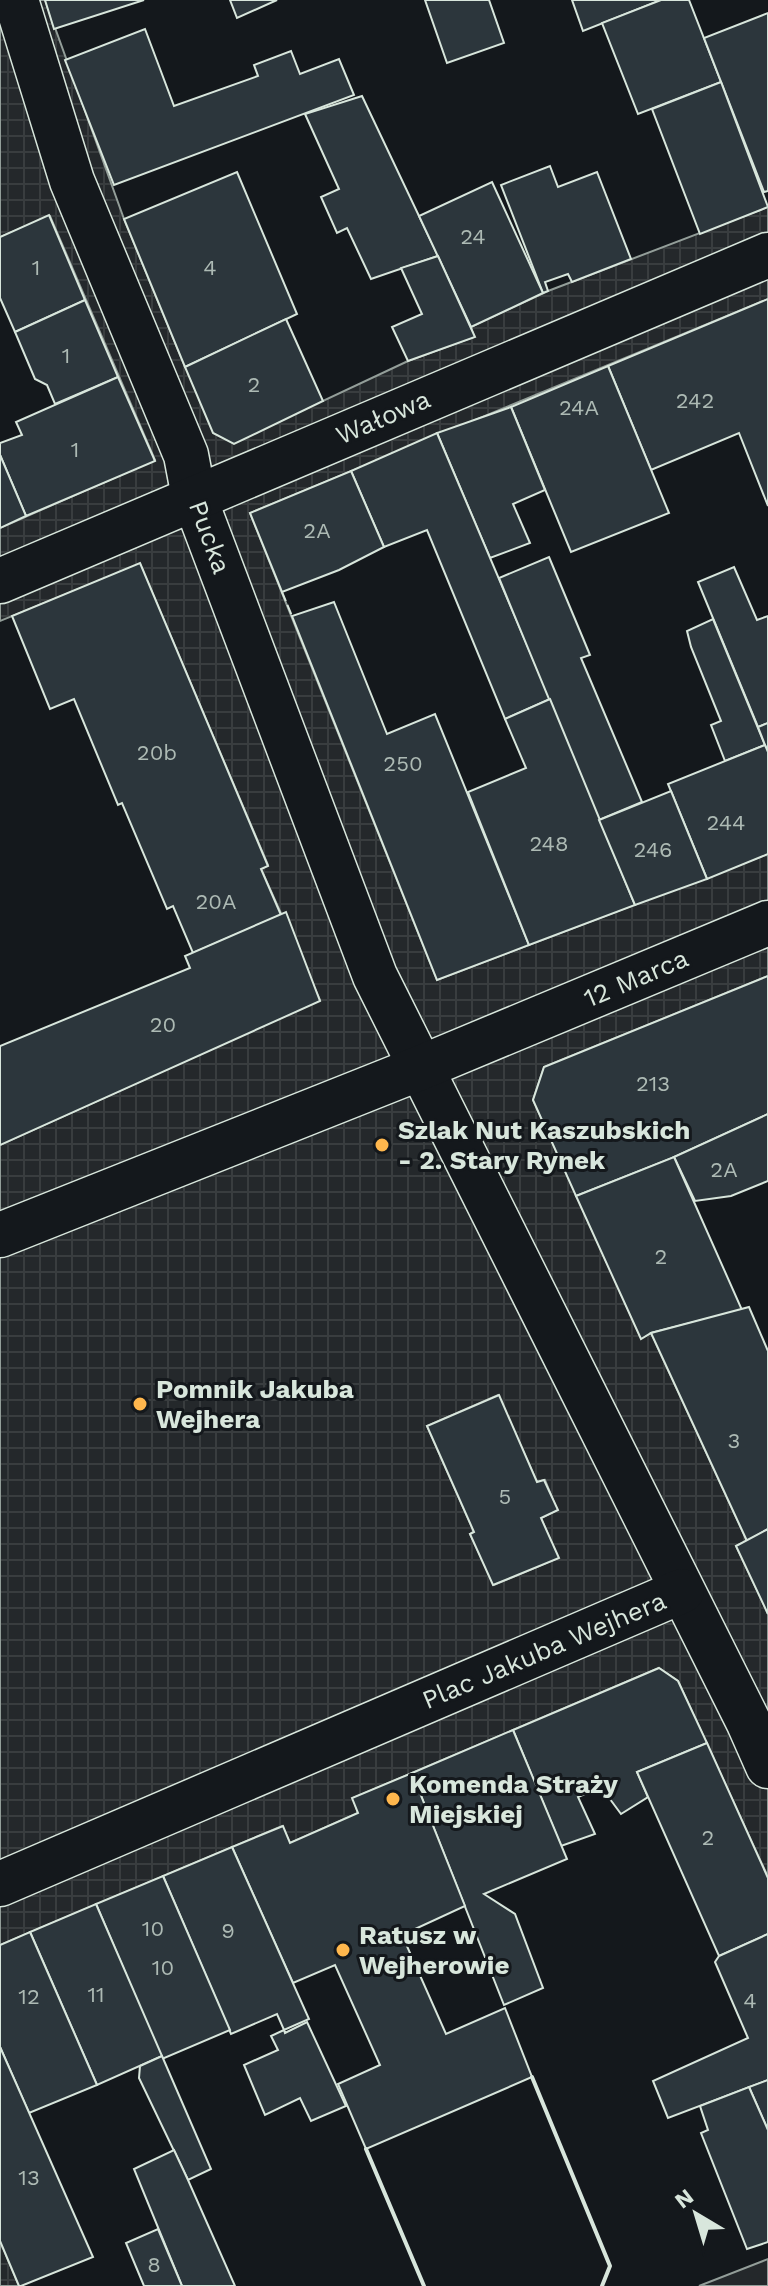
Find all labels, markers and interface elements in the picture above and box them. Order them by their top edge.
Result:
house number: 24 [460,224,486,249]
house number: 1 [32,255,40,280]
house number: 4 [203,255,217,280]
house number: 1 [62,343,70,368]
house number: 2 [248,372,260,397]
street label: Wałowa [331,384,435,450]
house number: 242 [676,388,714,413]
house number: 24A [559,395,599,420]
house number: 1 [71,437,79,462]
street label: Pucka [183,496,237,578]
house number: 2A [303,518,331,543]
house number: 20b [137,740,177,765]
house number: 250 [383,751,423,776]
house number: 244 [706,810,746,835]
house number: 248 [529,831,569,856]
house number: 246 [634,837,672,862]
house number: 20A [195,889,237,914]
street label: 12 Marca [579,943,693,1013]
house number: 20 [150,1012,176,1037]
house number: 213 [636,1071,670,1096]
place label: Szlak Nut Kaszubskich - 2. Stary Rynek [398,1115,690,1175]
marker: Szlak Nut Kaszubskich - 2. Stary Rynek [373,1136,391,1154]
house number: 2A [710,1157,738,1182]
house number: 2 [655,1244,667,1269]
place label: Pomnik Jakuba Wejhera [156,1374,354,1434]
marker: Pomnik Jakuba Wejhera [131,1395,149,1413]
house number: 3 [728,1428,740,1453]
house number: 5 [499,1484,511,1509]
street label: Plac Jakuba Wejhera [418,1585,671,1715]
place label: Komenda Straży Miejskiej [409,1769,618,1829]
marker: Komenda Straży Miejskiej [384,1790,402,1808]
house number: 2 [702,1825,714,1850]
house number: 10 [142,1916,164,1941]
house number: 9 [221,1918,235,1943]
place label: Ratusz w Wejherowie [359,1920,509,1980]
marker: Ratusz w Wejherowie [334,1941,352,1959]
house number: 10 [152,1955,174,1980]
house number: 11 [87,1982,105,2007]
house number: 12 [18,1984,40,2009]
house number: 4 [743,1988,757,2013]
house number: 13 [18,2165,40,2190]
north arrow [656,2174,736,2254]
text: N [670,2184,698,2214]
house number: 8 [147,2252,161,2277]

